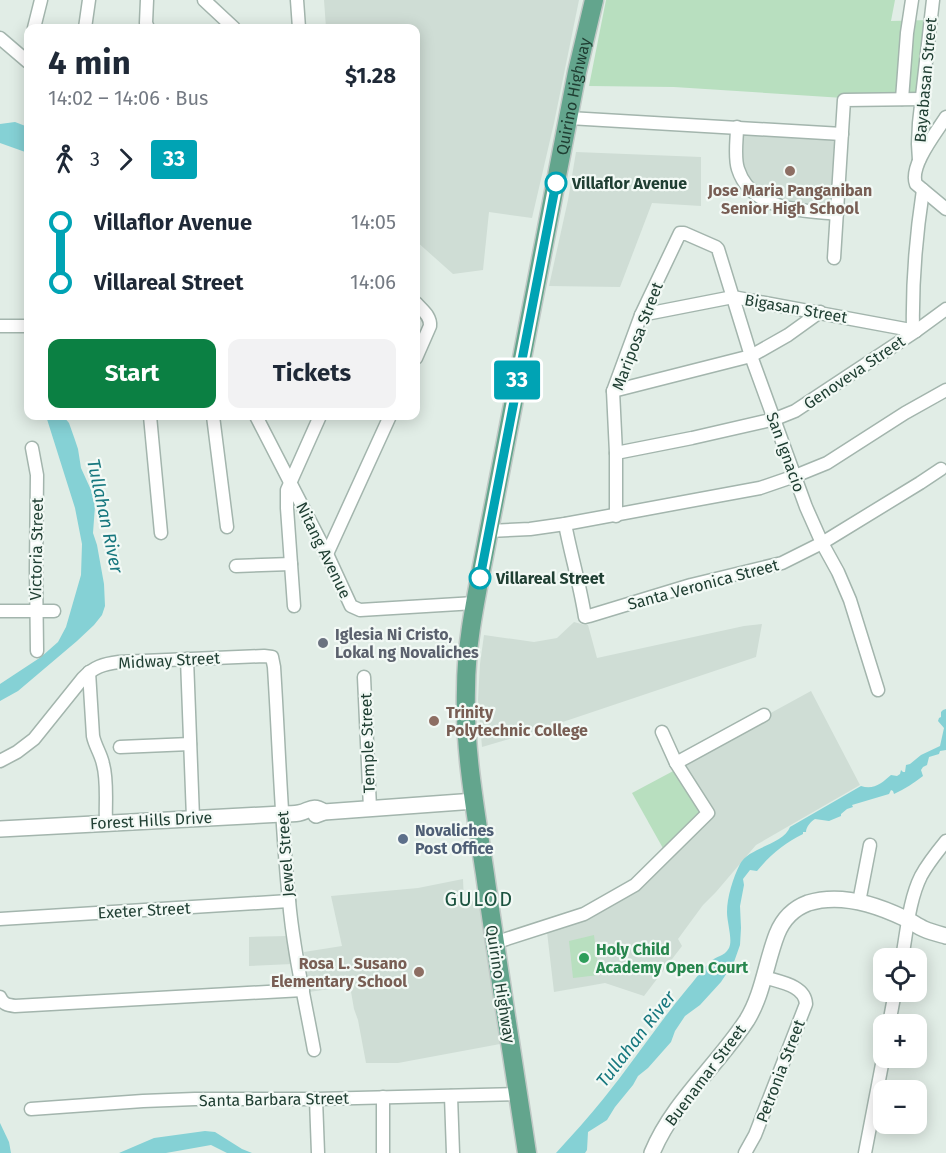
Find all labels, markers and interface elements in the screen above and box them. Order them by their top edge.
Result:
street label: Bayabasan Street [911,17,940,143]
street label: Quirino Highway [552,36,595,157]
text: 4 min [48,43,131,83]
text: $1.28 [345,62,396,89]
text: 14:02 – 14:06 · Bus [48,86,208,110]
icon: walk [48,143,81,176]
icon: forward [109,143,142,176]
text: 33 [163,146,185,172]
text: 3 [90,147,100,171]
marker: Jose Maria Panganiban Senior High School [783,164,797,178]
marker: Villaflor Avenue [545,172,567,194]
place label: Villaflor Avenue [571,174,687,193]
place label: Jose Maria Panganiban Senior High School [707,181,872,218]
text: Villaflor Avenue [94,209,252,236]
text: 14:05 [351,210,396,234]
text: Villareal Street [94,269,243,296]
text: 14:06 [350,270,396,294]
street label: Mariposa Street [608,279,667,393]
street label: Bigasan Street [743,290,849,327]
street label: Genoveva Street [800,331,909,413]
button: Start [48,339,216,408]
button: Tickets [228,339,396,408]
line badge: 33 [490,360,544,400]
text: 33 [506,367,528,393]
street label: San Ignacio [762,410,809,495]
water label: Tullahan River [82,457,128,576]
street label: Victoria Street [26,497,47,601]
street label: Nitang Avenue [292,499,355,602]
street label: Santa Veronica Street [626,555,781,614]
marker: Villareal Street [469,567,491,589]
place label: Villareal Street [495,569,606,588]
place label: Iglesia Ni Cristo, Lokal ng Novaliches [335,625,479,662]
marker: Iglesia Ni Cristo, Lokal ng Novaliches [316,636,330,650]
street label: Midway Street [118,648,221,673]
street label: Temple Street [356,692,379,793]
place label: Trinity Polytechnic College [446,703,588,740]
marker: Trinity Polytechnic College [427,714,441,728]
street label: Forest Hills Drive [89,808,213,833]
street label: Jewel Street [273,810,298,898]
place label: Novaliches Post Office [415,821,494,858]
marker: Novaliches Post Office [396,832,410,846]
district label: GULOD [444,887,514,911]
street label: Exeter Street [97,899,191,922]
street label: Quirino Highway [482,924,519,1045]
place label: Holy Child Academy Open Court [595,940,749,977]
map controls [873,948,927,1134]
button: locate [873,948,927,1002]
marker: Holy Child Academy Open Court [577,951,591,965]
place label: Rosa L. Susano Elementary School [271,954,407,991]
marker: Rosa L. Susano Elementary School [412,965,426,979]
water label: Tullahan River [592,986,681,1091]
button: + [873,1014,927,1068]
street label: Petronia Street [752,1017,809,1125]
street label: Buenamar Street [661,1021,750,1130]
button: − [873,1080,927,1134]
street label: Santa Barbara Street [199,1089,349,1110]

